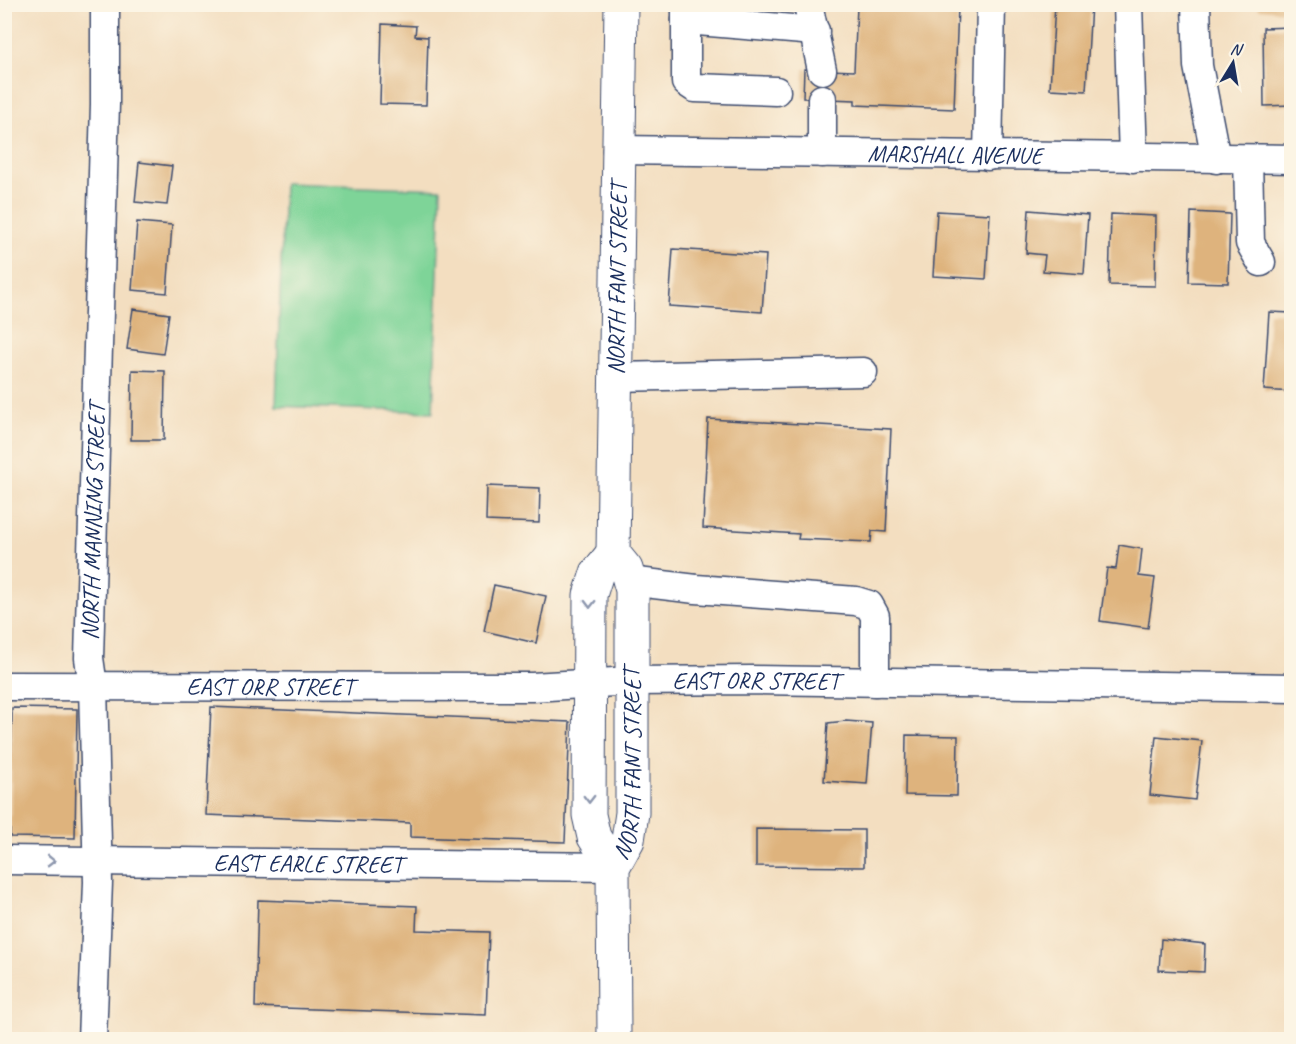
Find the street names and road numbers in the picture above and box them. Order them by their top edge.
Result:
street label: MARSHALL AVENUE [867,138,1045,171]
street label: NORTH FANT STREET [601,176,633,375]
street label: NORTH MANNING STREET [75,398,111,640]
street label: NORTH FANT STREET [605,662,648,865]
street label: EAST ORR STREET [672,665,845,696]
street label: EAST ORR STREET [187,671,359,702]
street label: EAST EARLE STREET [213,847,409,880]

